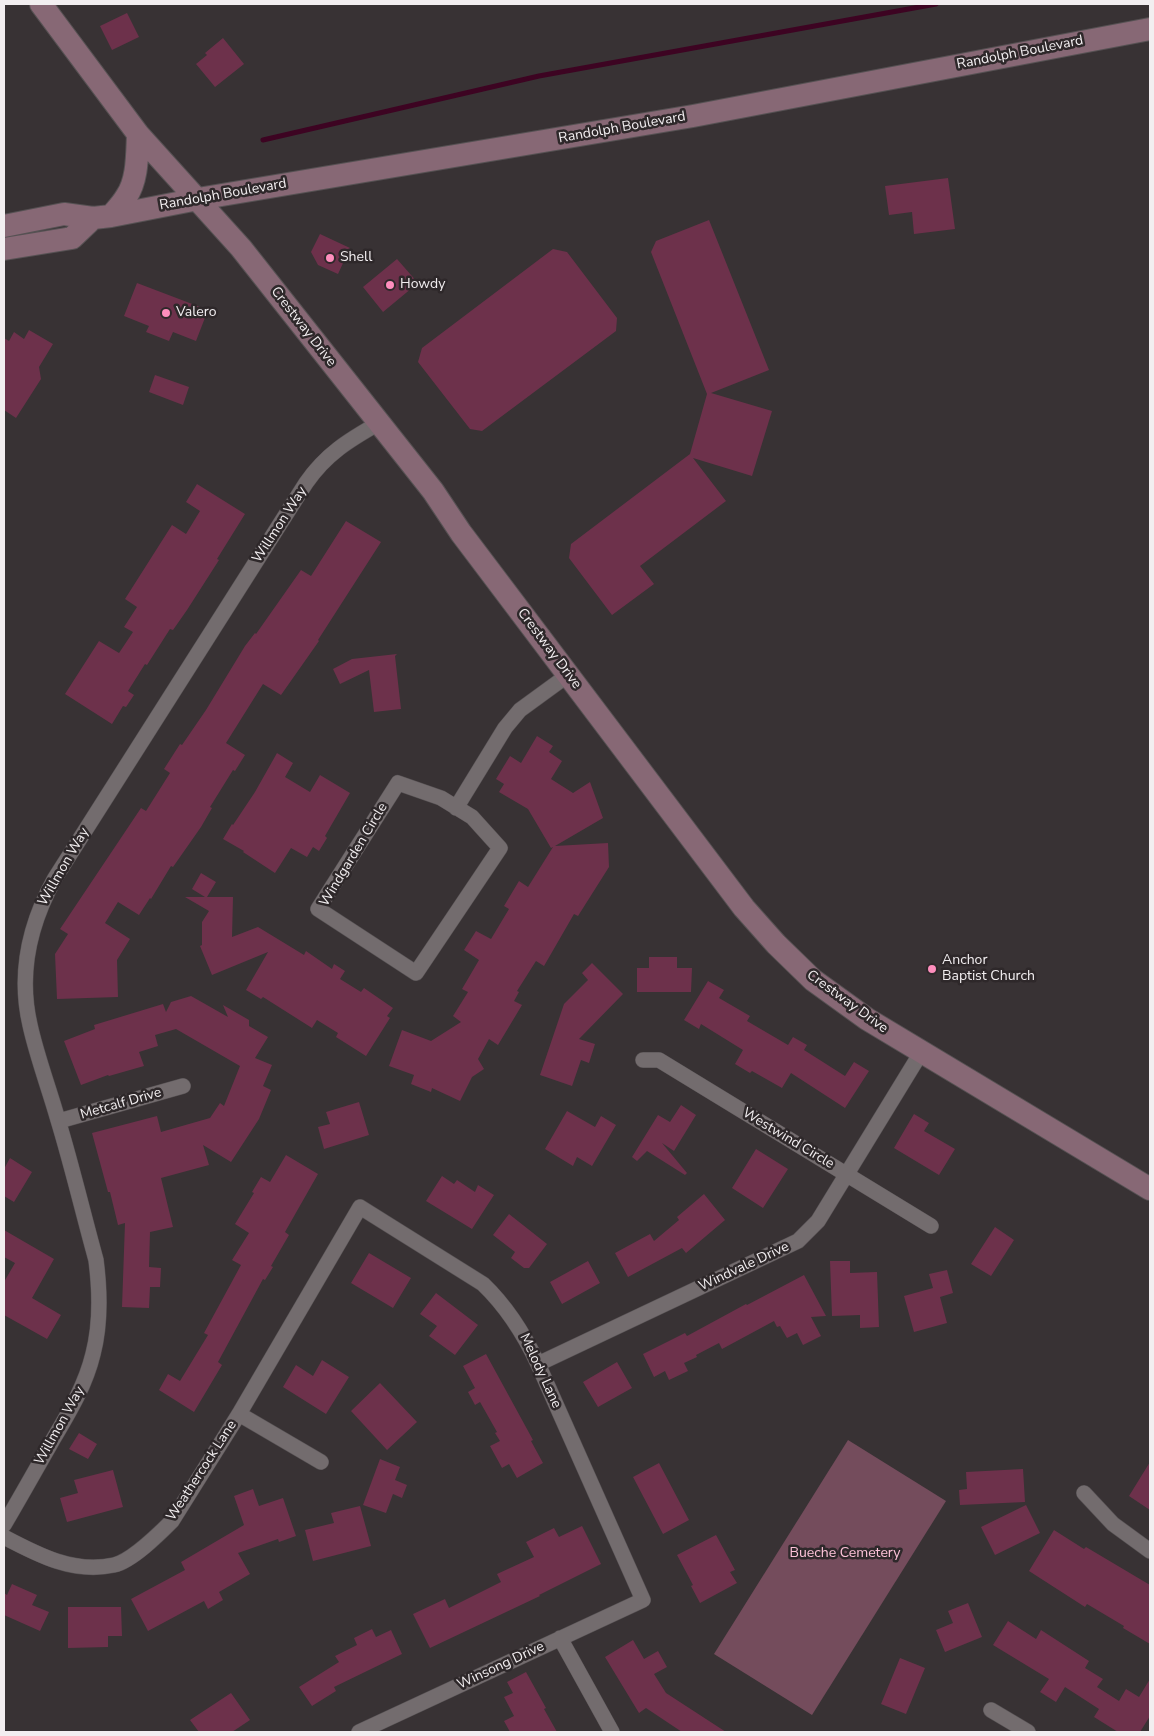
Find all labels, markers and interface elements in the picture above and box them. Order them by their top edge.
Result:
street label: Randolph Boulevard [955,32,1085,74]
street label: Randolph Boulevard [557,109,687,147]
street label: Randolph Boulevard [158,176,288,214]
place label: Shell [340,250,372,266]
marker: Shell [324,252,336,264]
place label: Howdy [400,277,445,293]
marker: Howdy [384,279,396,291]
street label: Crestway Drive [267,284,339,370]
place label: Valero [176,305,216,321]
marker: Valero [160,307,172,319]
street label: Willmon Way [249,484,311,566]
street label: Crestway Drive [513,605,585,693]
street label: Windgarden Circle [316,800,392,910]
street label: Willmon Way [35,825,93,909]
place label: Anchor Baptist Church [942,953,1035,986]
marker: Anchor Baptist Church [926,963,938,975]
street label: Crestway Drive [803,967,891,1037]
street label: Metcalf Drive [79,1084,163,1124]
street label: Westwind Circle [739,1105,837,1173]
street label: Windvale Drive [696,1239,792,1295]
street label: Melody Lane [515,1331,565,1411]
street label: Willmon Way [31,1384,89,1468]
street label: Weathercock Lane [163,1418,241,1524]
park label: Bueche Cemetery [790,1546,900,1562]
street label: Winsong Drive [455,1639,547,1693]

